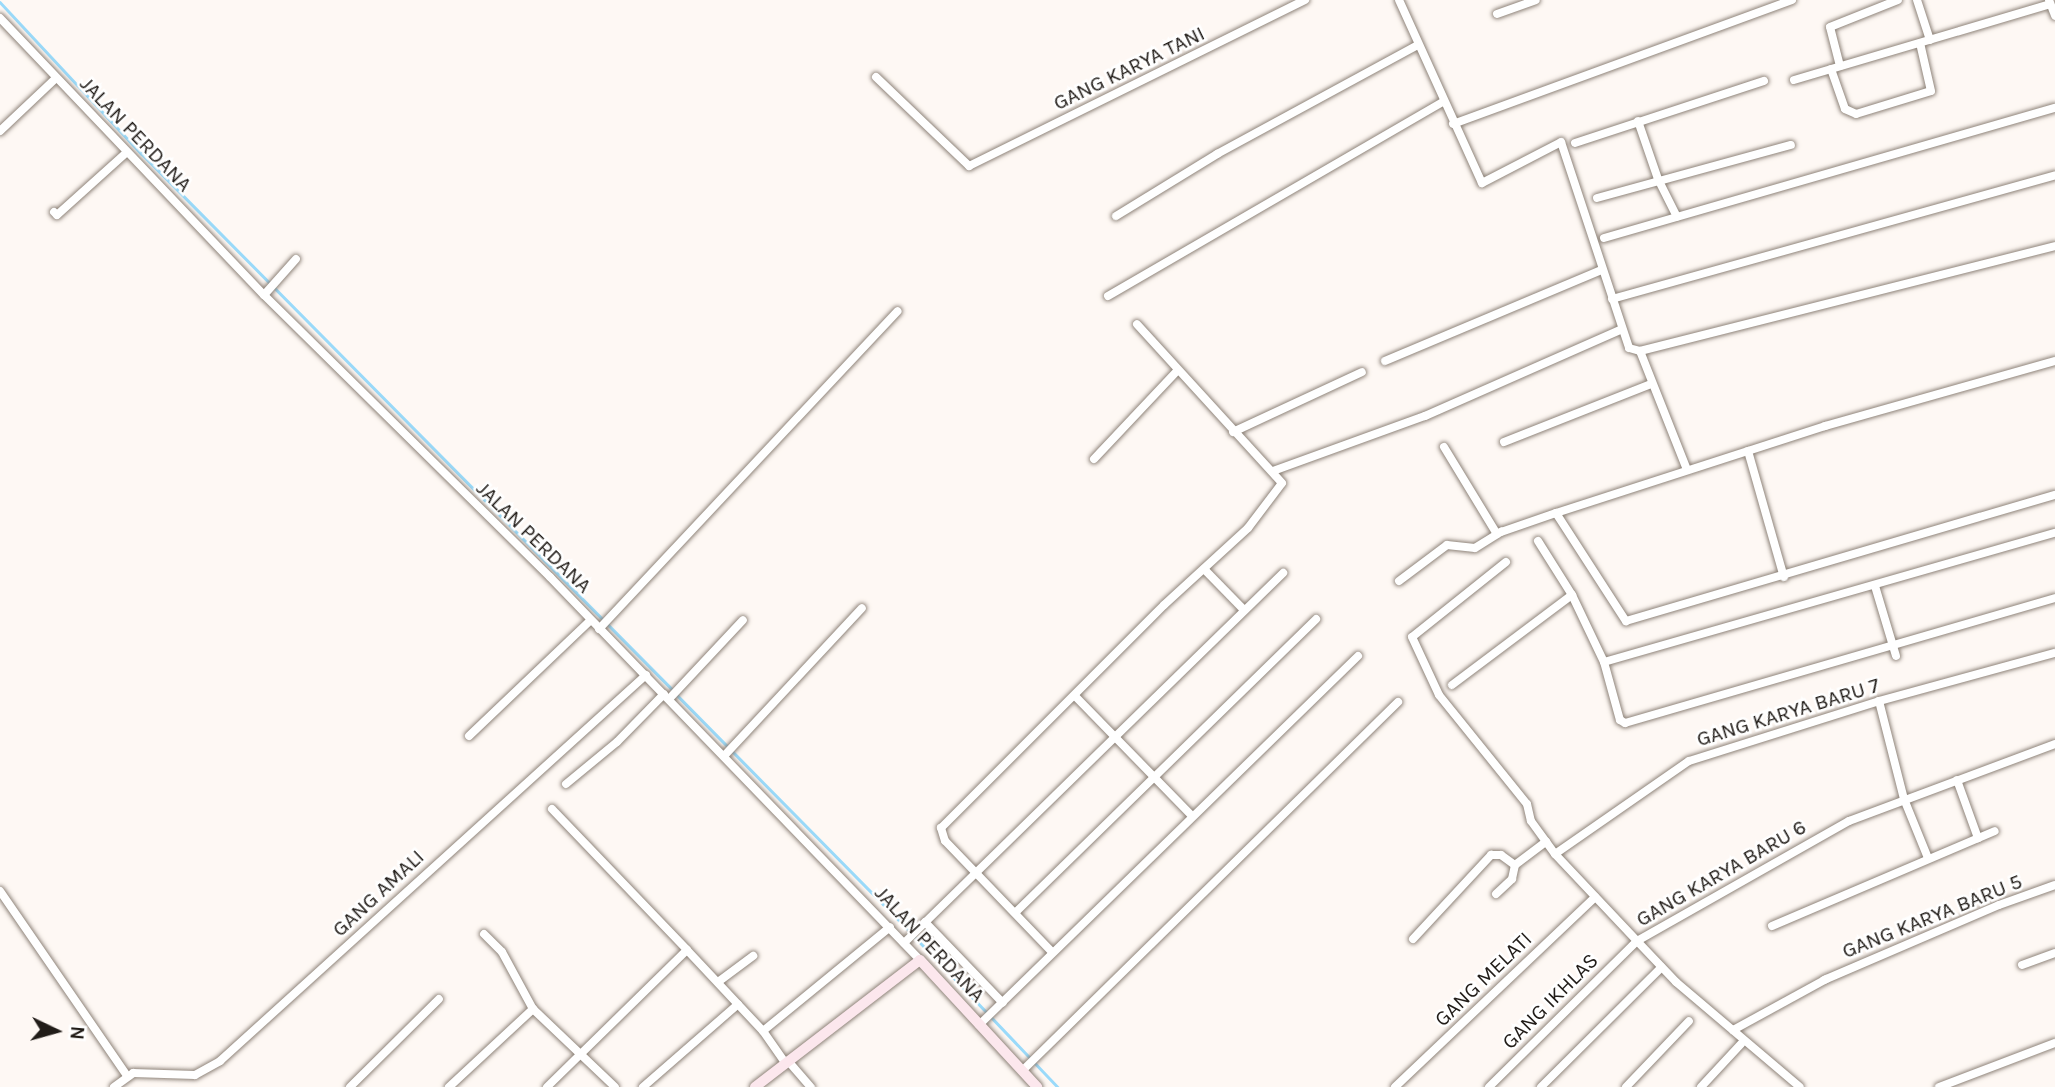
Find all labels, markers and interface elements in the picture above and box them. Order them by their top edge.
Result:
street label: GANG KARYA TANI [1049,20,1209,116]
street label: JALAN PERDANA [75,71,197,197]
street label: JALAN PERDANA [471,476,597,598]
street label: GANG KARYA BARU 7 [1694,672,1882,752]
street label: GANG KARYA BARU 6 [1632,814,1810,932]
street label: GANG AMALI [327,844,429,942]
street label: GANG KARYA BARU 5 [1838,868,2026,964]
street label: JALAN PERDANA [869,880,991,1008]
street label: GANG MELATI [1429,926,1537,1032]
street label: GANG IKHLAS [1497,948,1603,1054]
north arrow [21,996,91,1066]
text: N [65,1025,88,1041]

